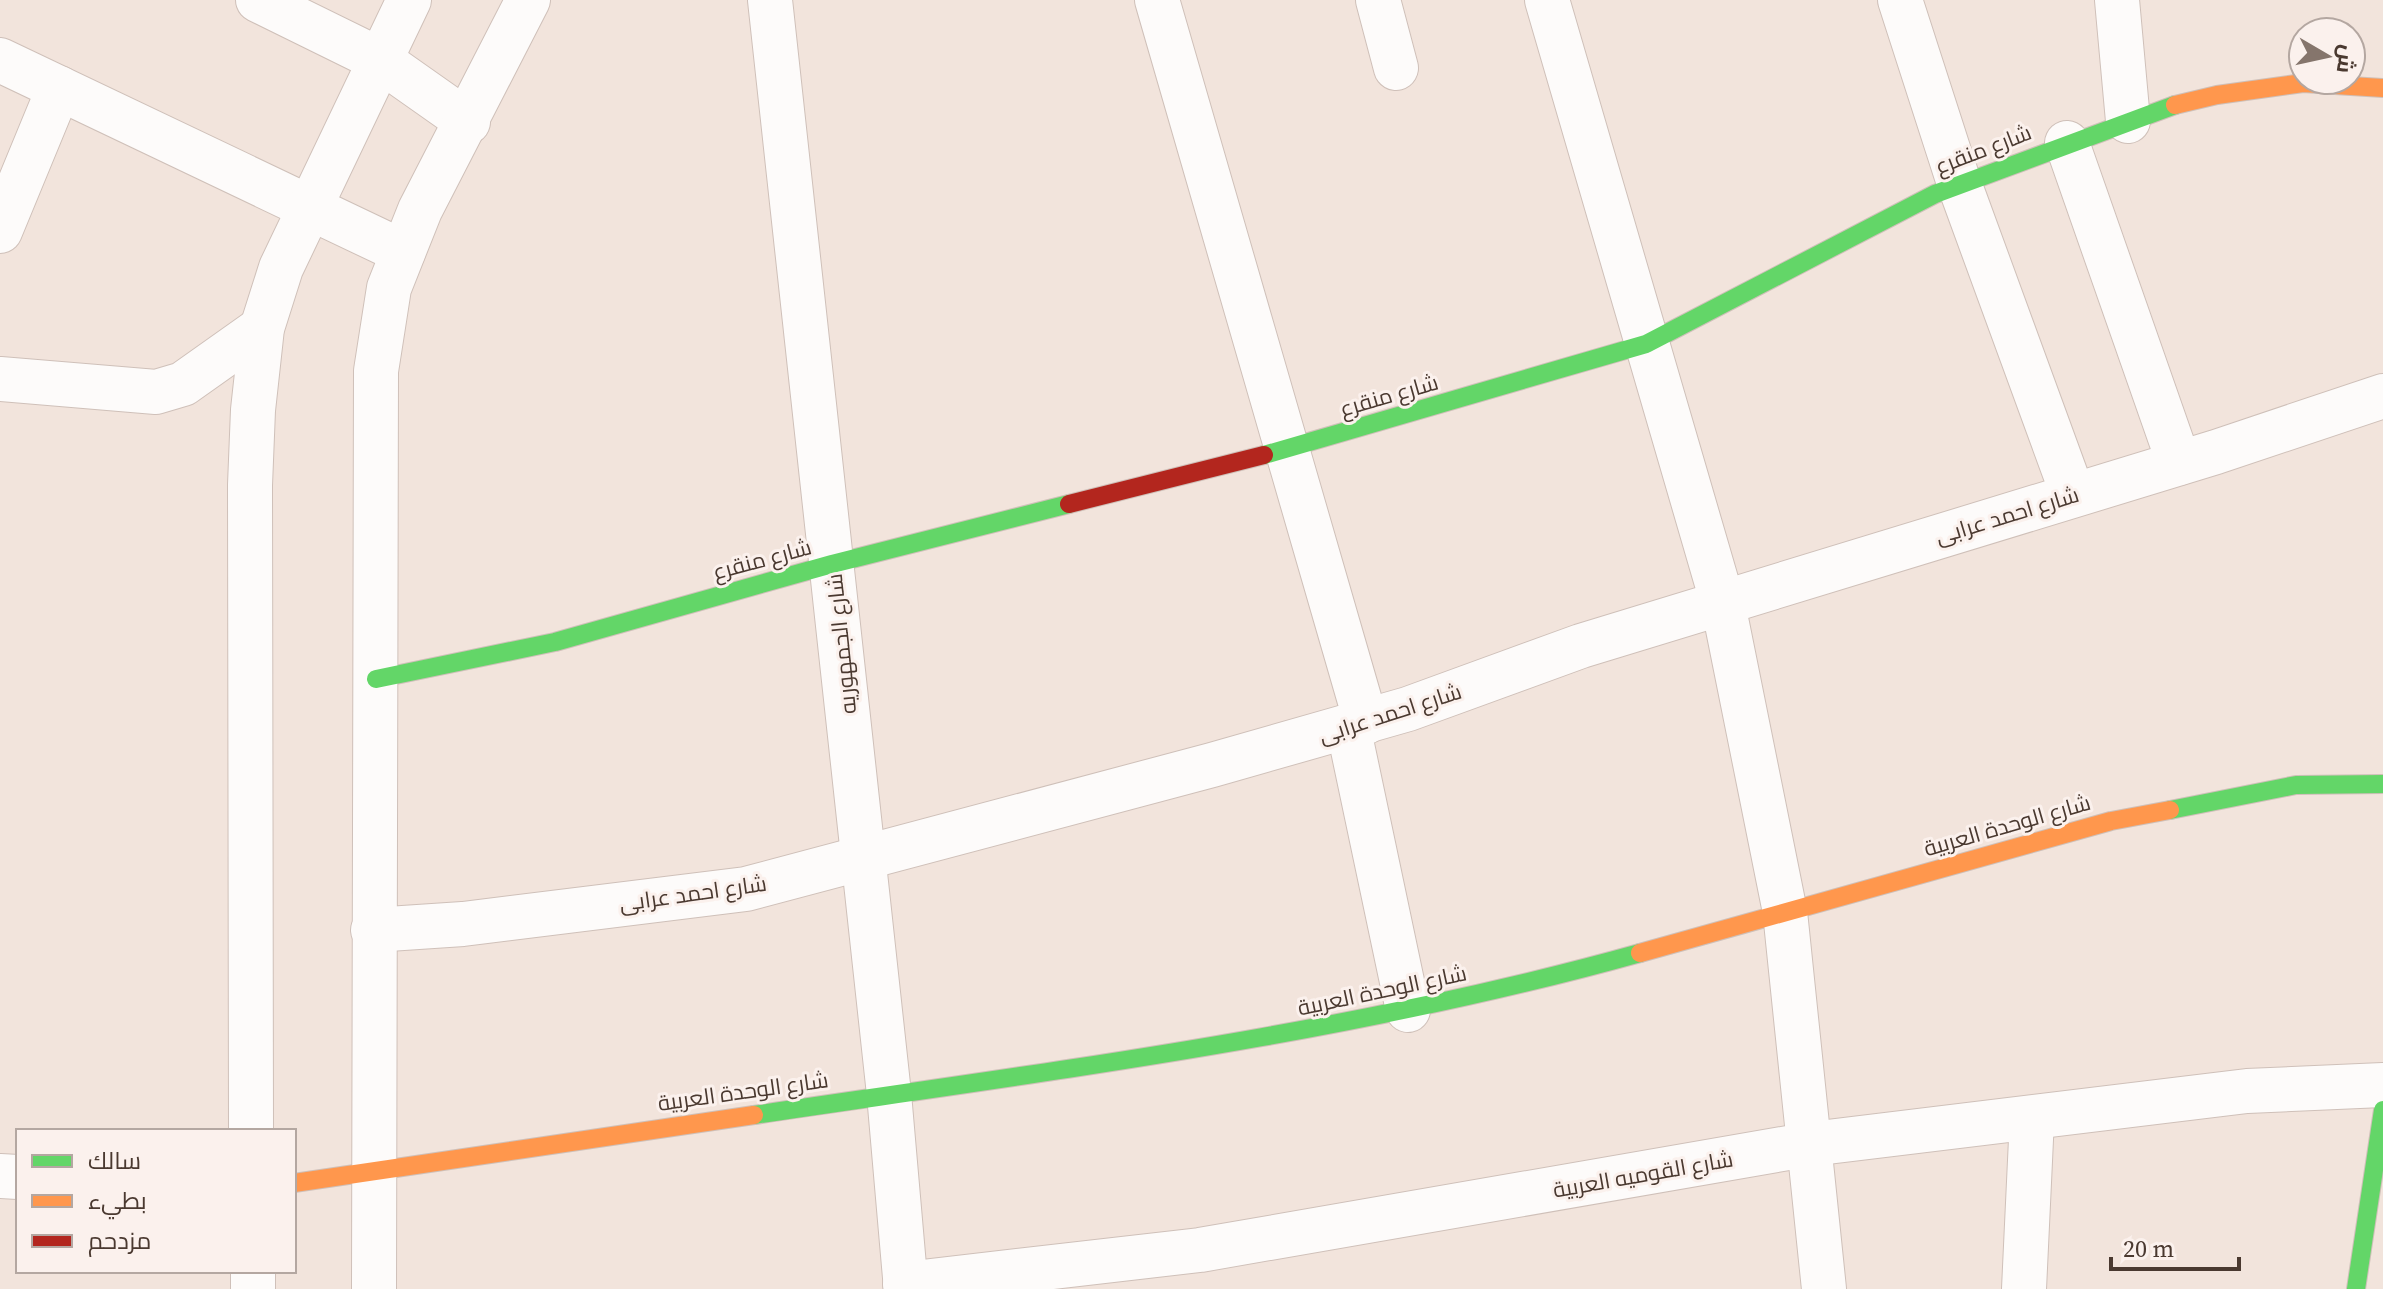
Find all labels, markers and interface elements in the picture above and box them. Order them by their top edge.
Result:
north arrow [2287,16,2367,96]
text: ش [2330,43,2364,75]
street label: شارع منقرع [1930,117,2036,181]
street label: شارع منقرع [1336,367,1442,423]
street label: شارع احمد عرابى [1932,479,2082,551]
street label: شارع منقرع [709,531,815,587]
street label: شارع الجمهوريه [819,572,863,716]
street label: شارع احمد عرابى [1315,676,1465,750]
street label: شارع الوحدة العربية [1920,787,2094,863]
street label: شارع احمد عرابى [617,868,769,918]
street label: شارع الوحدة العربية [1295,957,1469,1023]
street label: شارع الوحدة العربية [656,1064,830,1118]
legend [16,1129,296,1273]
street label: شارع القوميه العربية [1551,1143,1735,1205]
text: سالك [88,1144,141,1177]
text: بطيء [88,1184,147,1220]
scale bar [2111,1221,2239,1271]
text: مزدحم [88,1224,151,1257]
text: 20 m [2123,1232,2174,1265]

